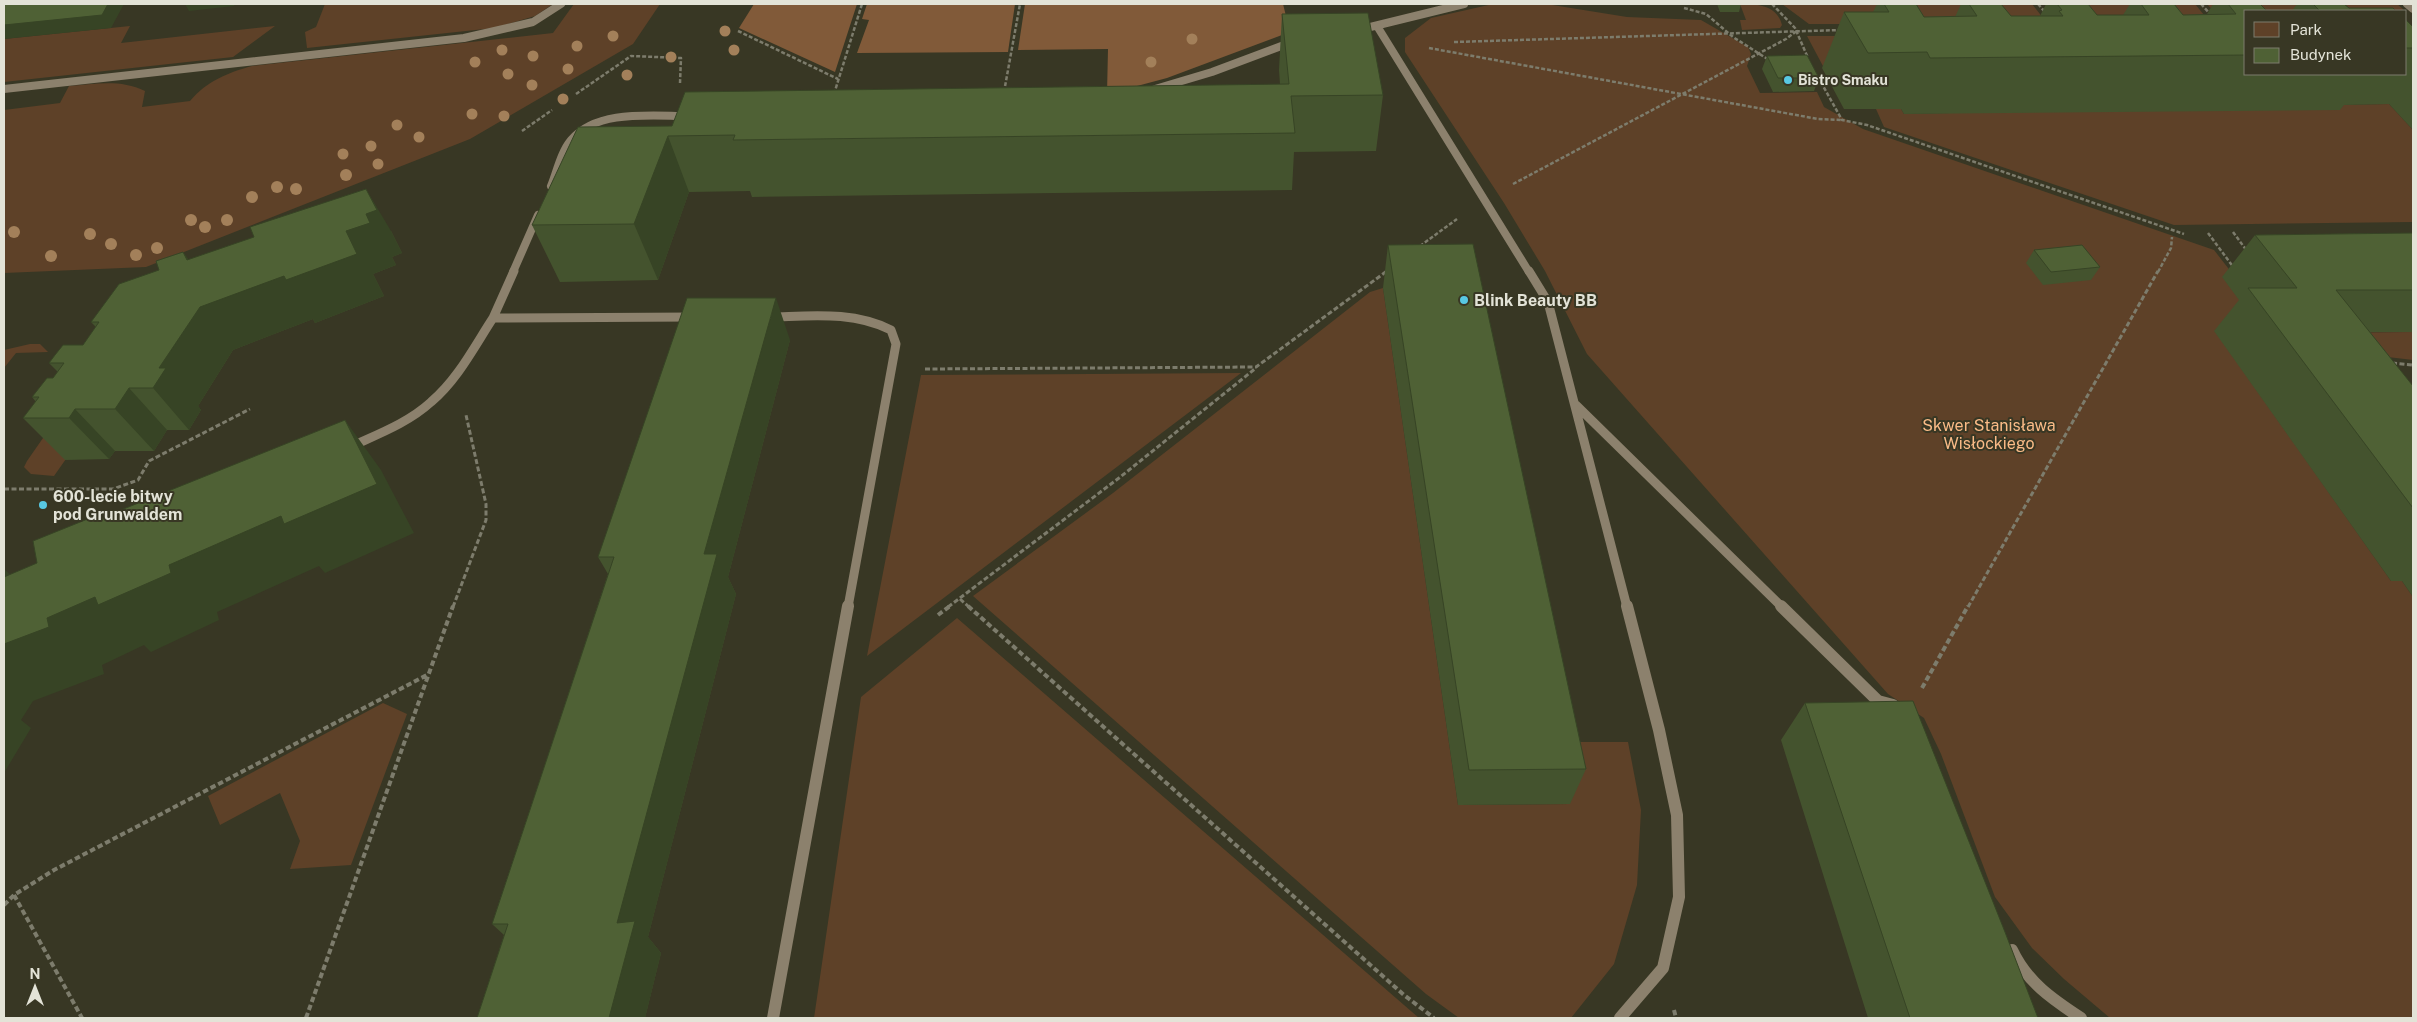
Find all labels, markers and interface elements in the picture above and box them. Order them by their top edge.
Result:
legend [2244,10,2407,75]
text: Park [2290,21,2322,38]
text: Budynek [2290,46,2351,63]
place label: Bistro Smaku [1798,72,1888,88]
marker: Bistro Smaku [1782,74,1794,86]
place label: Blink Beauty BB [1474,291,1597,310]
marker: Blink Beauty BB [1458,294,1470,306]
park label: Skwer Stanisława Wisłockiego [1922,416,2056,453]
place label: 600-lecie bitwy pod Grunwaldem [53,487,182,524]
marker: 600-lecie bitwy pod Grunwaldem [37,499,49,511]
north arrow [10,962,60,1012]
text: N [30,966,40,982]

